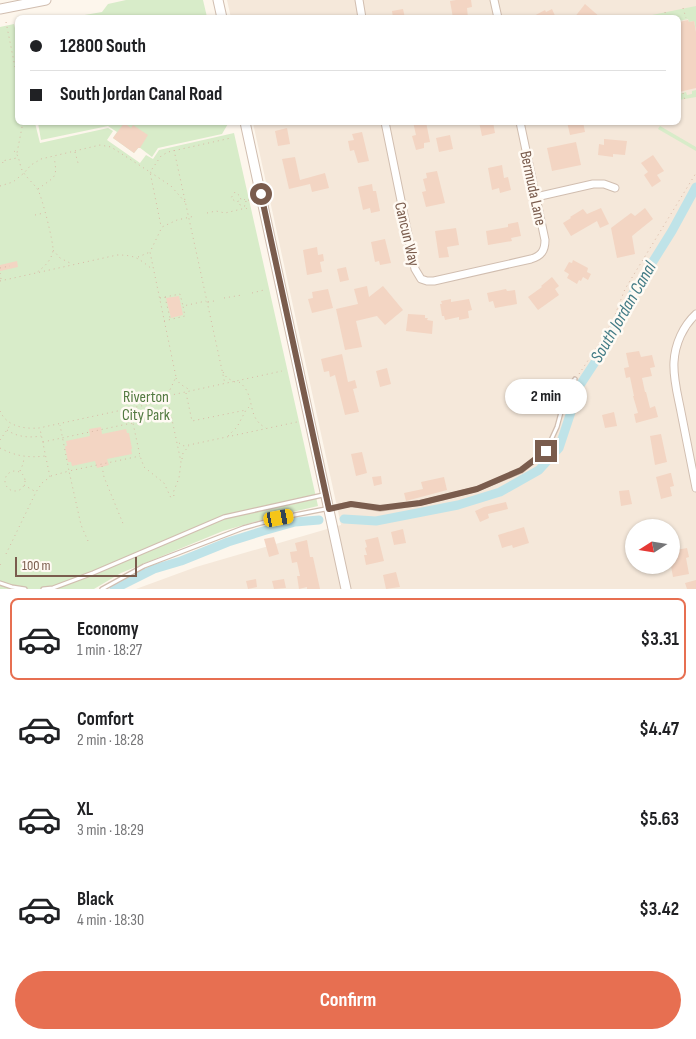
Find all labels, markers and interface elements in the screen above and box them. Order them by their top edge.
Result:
text: 12800 South [60,35,146,58]
text: South Jordan Canal Road [60,83,222,106]
street label: Bermuda Lane [515,149,550,227]
route start [250,183,272,205]
street label: Cancun Way [390,200,423,268]
water label: South Jordan Canal [586,258,661,366]
callout: 2 min [505,378,587,414]
text: 2 min [531,387,561,406]
park label: Riverton City Park [122,388,170,425]
route end [535,440,557,462]
car [262,508,295,528]
north arrow [625,519,680,574]
map controls [625,519,680,574]
scale bar [15,554,138,577]
text: 100 m [22,557,51,574]
icon: car [17,617,62,662]
text: Economy [77,618,139,641]
text: $3.31 [640,628,679,651]
text: 1 min · 18:27 [77,641,142,660]
icon: car [17,707,62,752]
text: Comfort [77,708,134,731]
text: $4.47 [639,718,679,741]
text: 2 min · 18:28 [77,731,144,750]
icon: car [17,797,62,842]
text: XL [77,798,93,821]
text: $5.63 [640,808,679,831]
text: 3 min · 18:29 [77,821,144,840]
icon: car [17,887,62,932]
text: Black [77,888,114,911]
text: $3.42 [639,898,679,921]
text: 4 min · 18:30 [77,911,144,930]
button: Confirm [15,971,681,1029]

